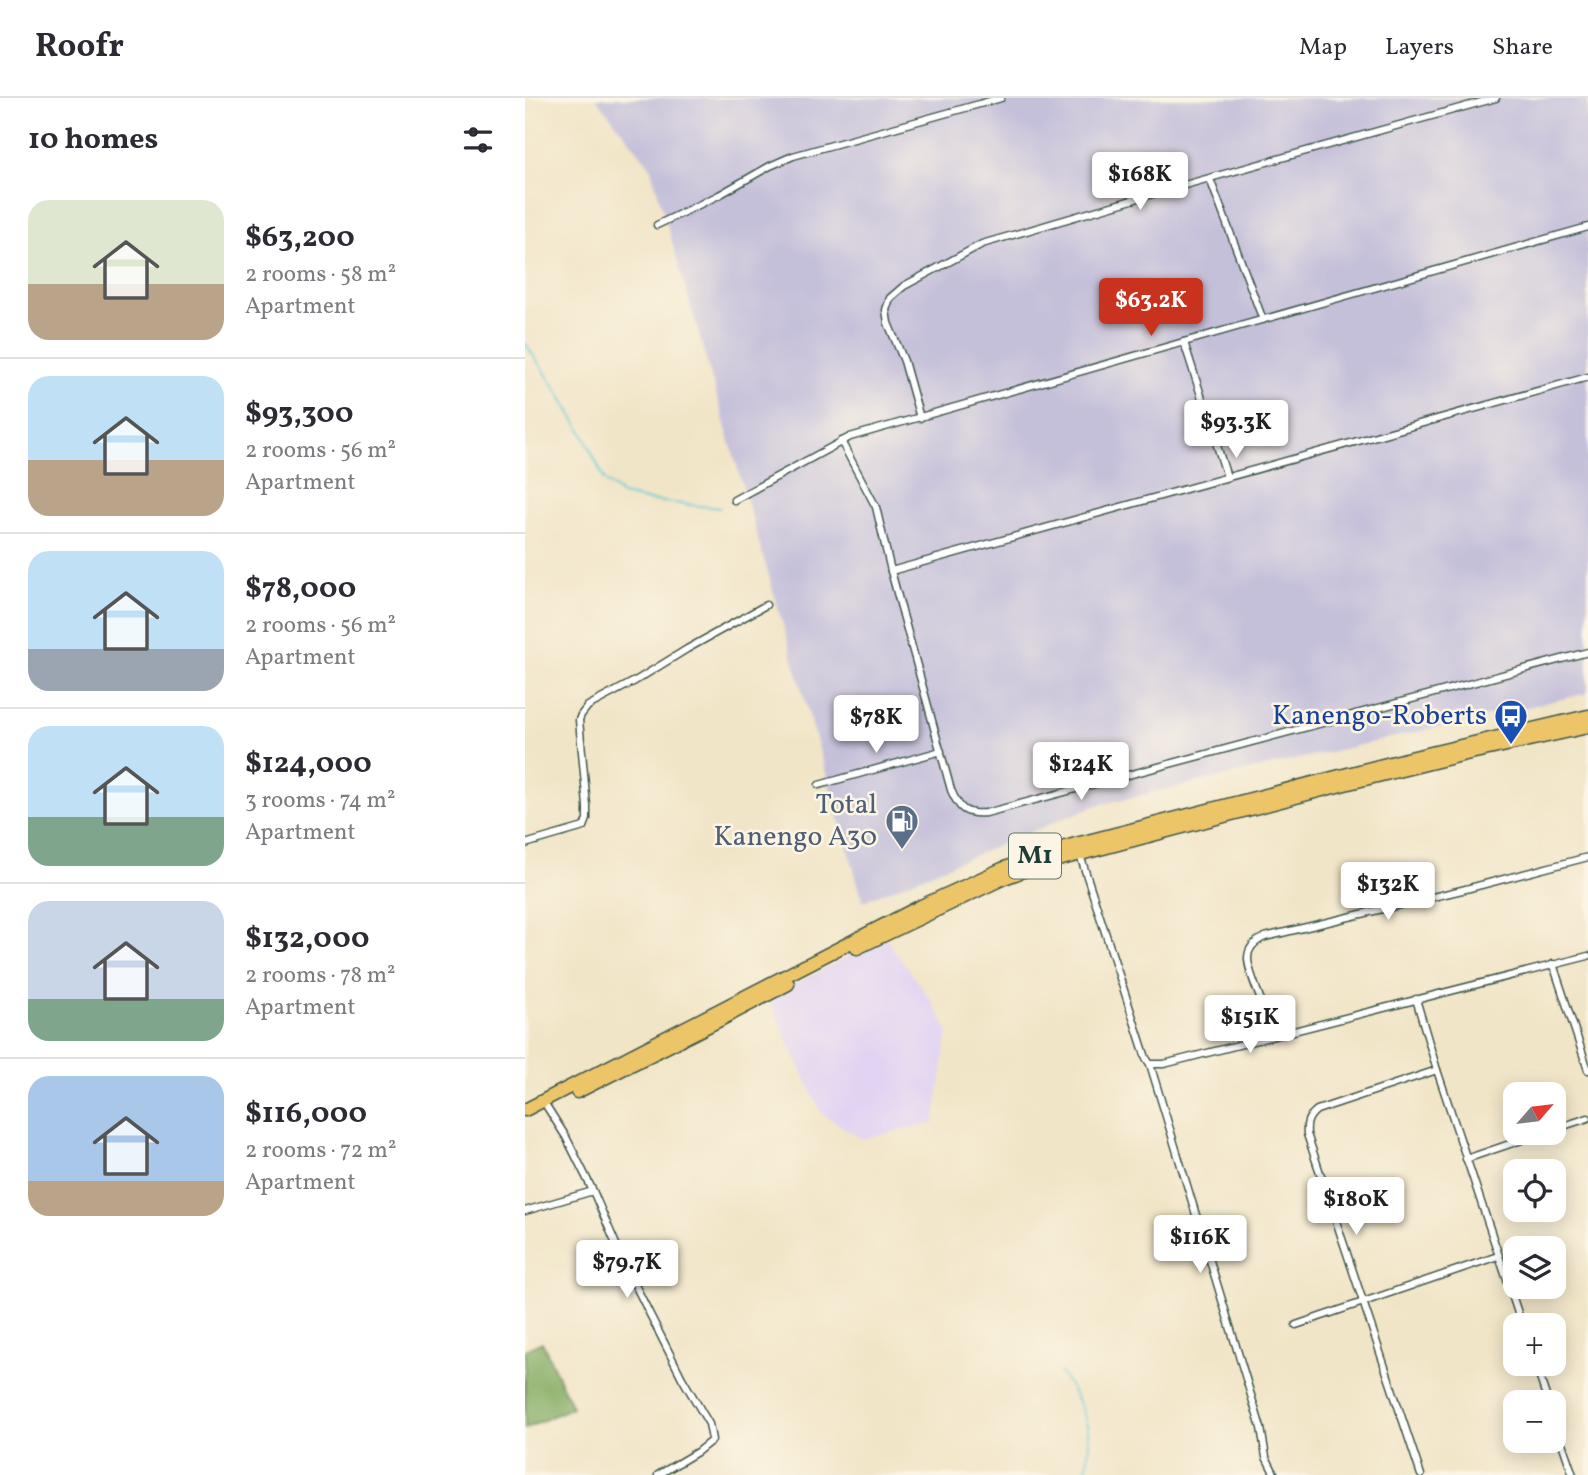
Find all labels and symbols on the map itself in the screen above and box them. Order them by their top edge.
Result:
pin: $168K [1091,152,1189,212]
pin: $63.2K [1094,278,1208,338]
pin: $93.3K [1179,400,1293,460]
pin: $78K [835,696,917,755]
place label: Kanengo-Roberts [1272,697,1487,736]
bus stop icon: Kanengo-Roberts [1492,697,1530,746]
pin: $124K [1032,742,1130,802]
place label: Total Kanengo A30 [714,786,877,857]
fuel station icon: Total Kanengo A30 [883,802,921,851]
road number: M1 [1009,834,1061,878]
pin: $132K [1339,862,1437,922]
pin: $151K [1201,996,1299,1055]
north arrow [1503,1082,1566,1144]
pin: $180K [1307,1178,1405,1237]
pin: $116K [1151,1216,1249,1275]
pin: $79.7K [570,1240,684,1300]

